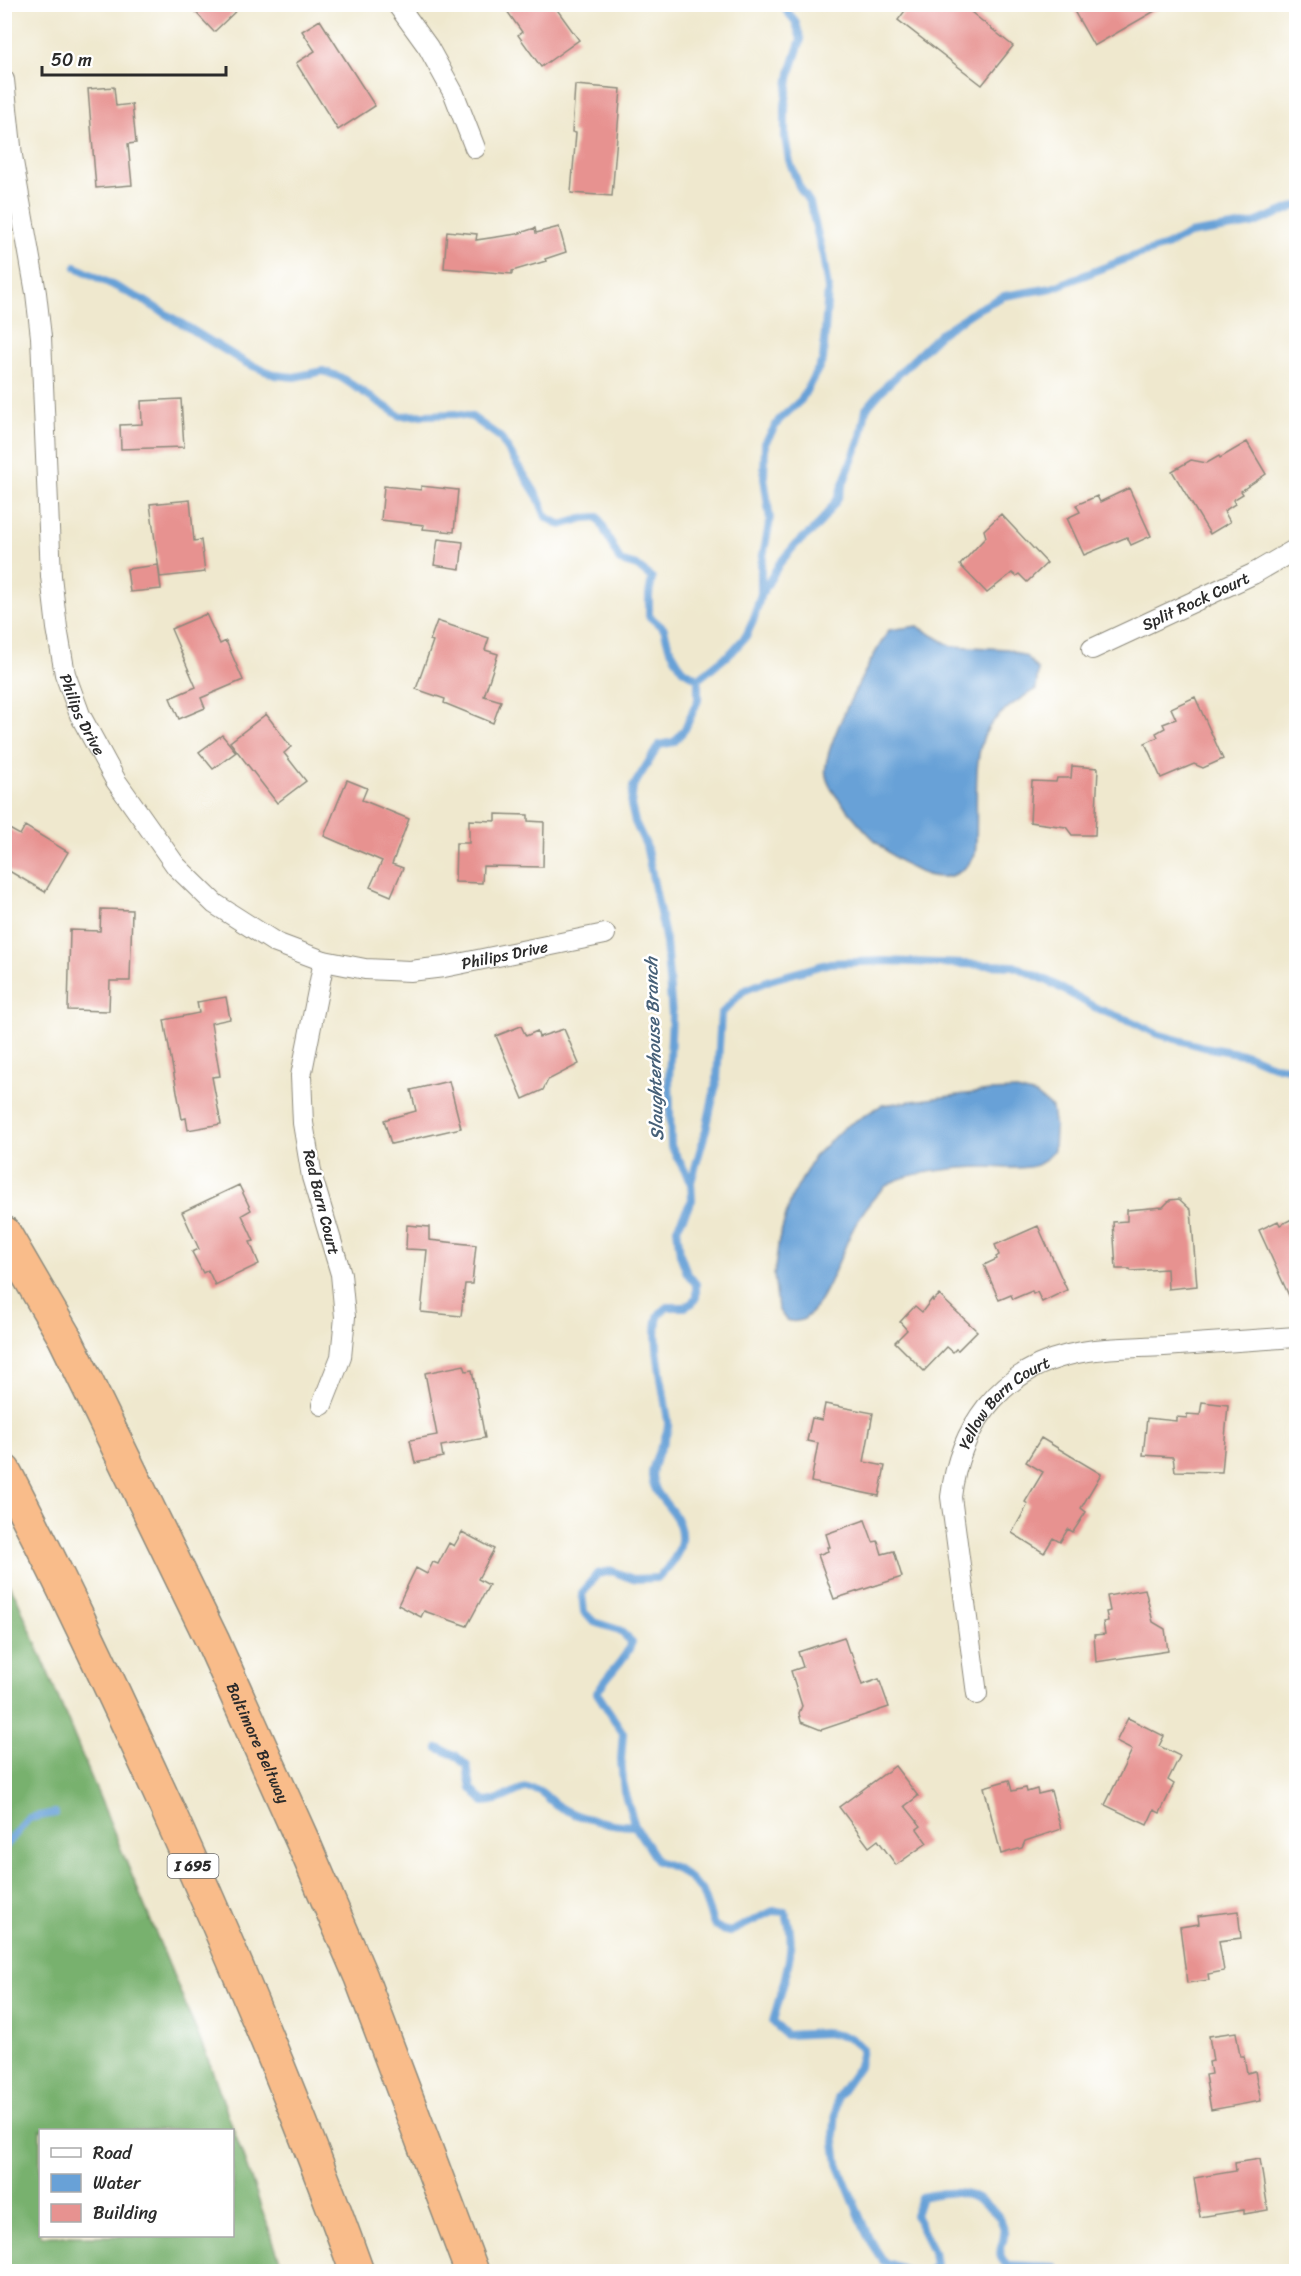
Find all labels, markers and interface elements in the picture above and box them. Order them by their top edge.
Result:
scale bar [42,39,226,77]
text: 50 m [51,44,92,76]
street label: Split Rock Court [1137,564,1254,639]
street label: Philips Drive [51,669,113,761]
street label: Philips Drive [459,932,551,978]
water label: Slaughterhouse Branch [635,955,673,1141]
street label: Red Barn Court [294,1146,349,1258]
street label: Yellow Barn Court [950,1348,1054,1454]
street label: Baltimore Beltway [218,1678,298,1809]
road number: I 695 [168,1854,218,1878]
legend [39,2129,234,2237]
text: Road [93,2137,133,2169]
text: Water [93,2167,142,2199]
text: Building [93,2197,157,2229]

